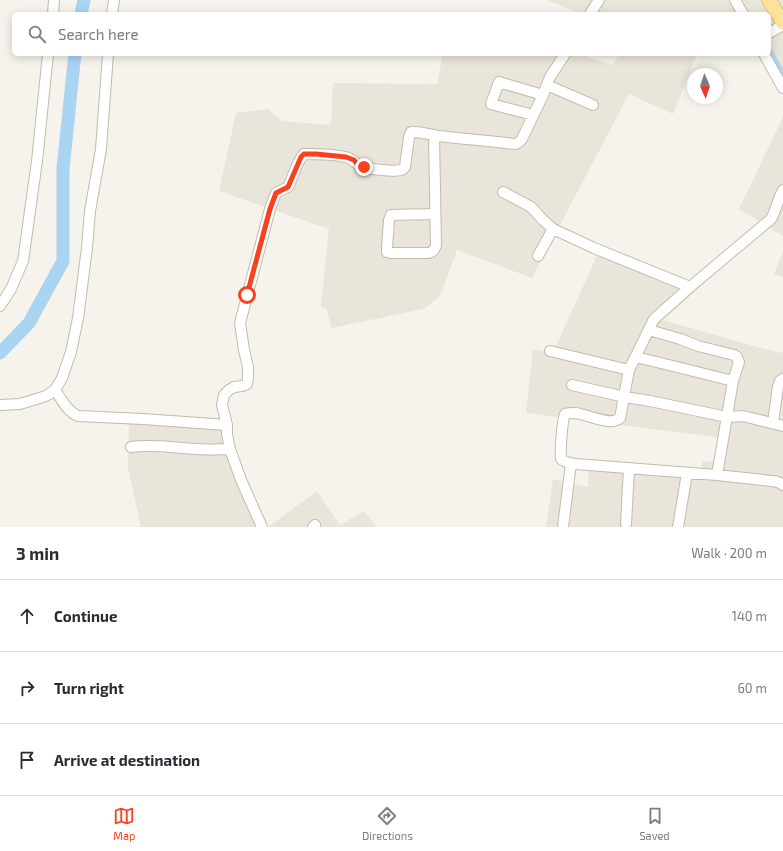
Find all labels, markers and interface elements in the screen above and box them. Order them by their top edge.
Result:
search box [12,12,771,56]
icon: search [26,23,48,45]
text: Search here [58,25,139,43]
north arrow [687,68,723,104]
route end [355,158,373,176]
route start [238,286,256,304]
text: 3 min [16,543,59,563]
text: Walk · 200 m [691,545,767,561]
icon: ahead [16,605,38,627]
text: Continue [54,607,117,625]
text: 140 m [732,608,767,624]
icon: right [16,677,38,699]
text: Turn right [54,679,124,697]
text: 60 m [737,680,767,696]
icon: arrive [16,749,38,771]
text: Arrive at destination [54,751,200,769]
tab: Map [113,805,135,842]
tab: Directions [362,805,413,842]
tab: Saved [639,805,670,842]

